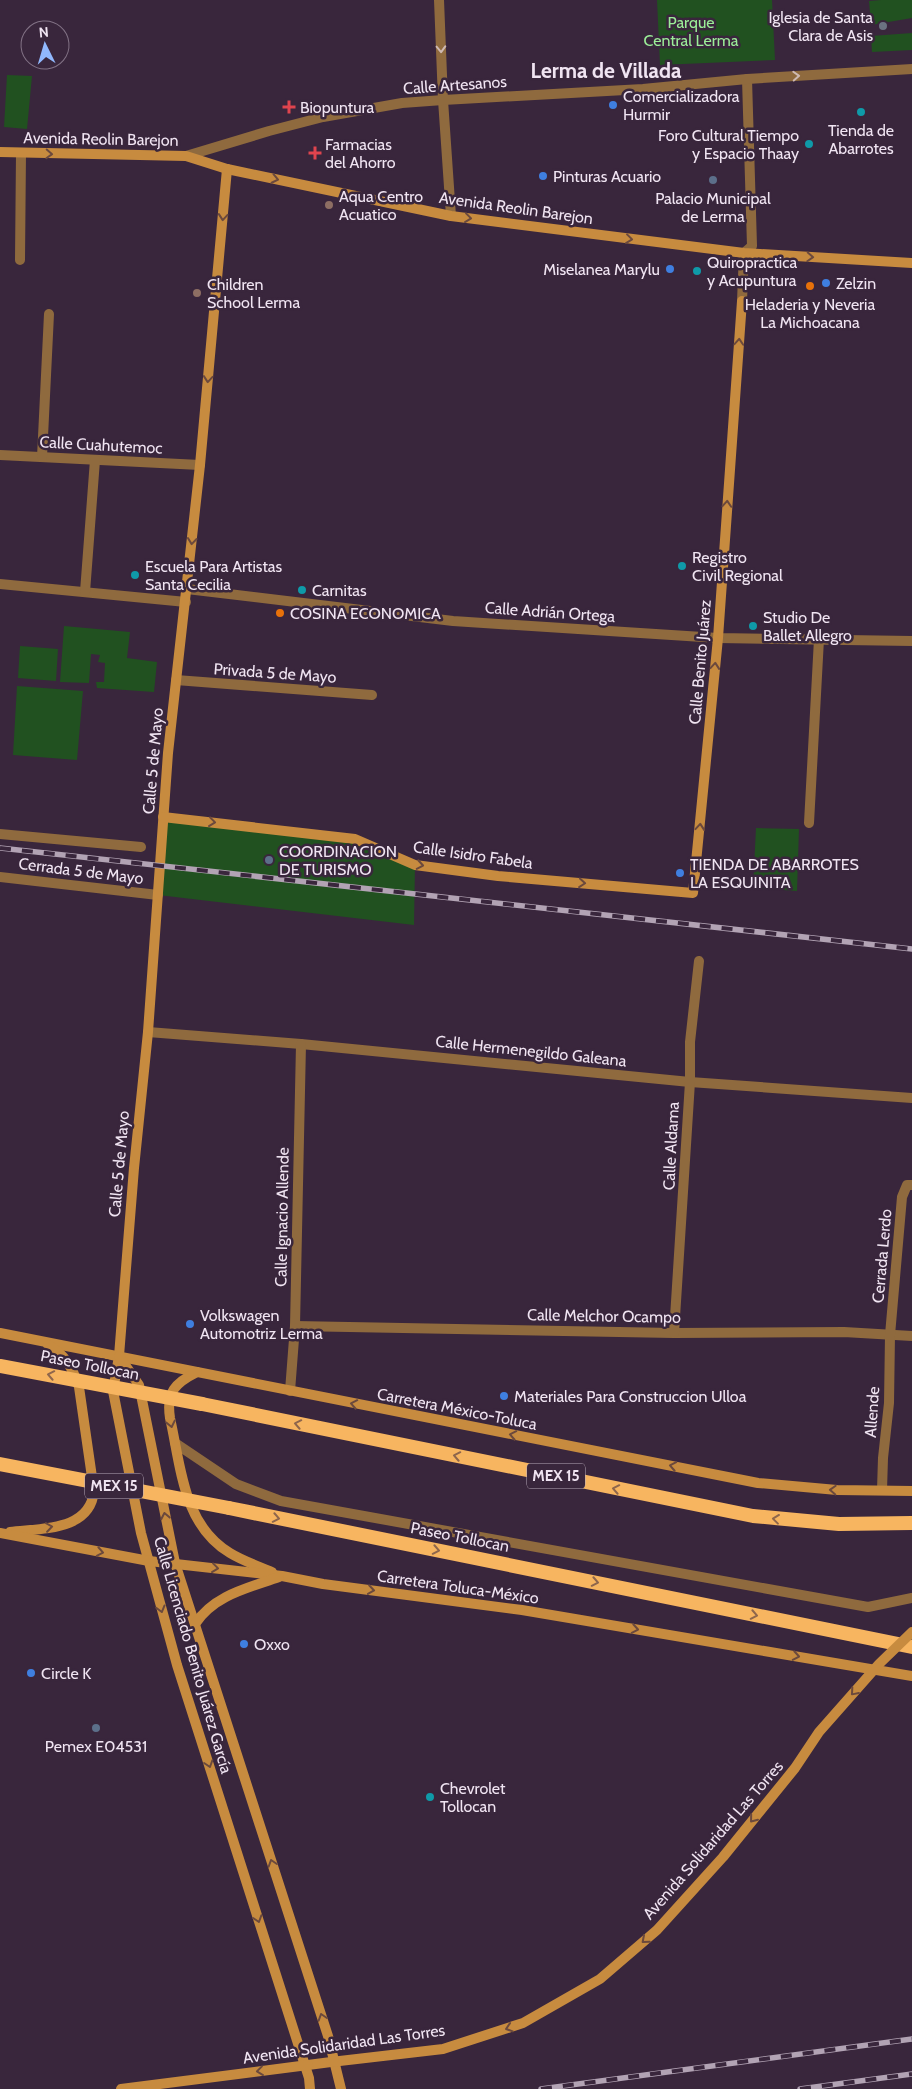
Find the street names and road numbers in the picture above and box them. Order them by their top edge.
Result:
street label: Calle Artesanos [403,72,508,98]
street label: Avenida Reolin Barejon [23,128,179,150]
street label: Avenida Reolin Barejon [438,188,594,228]
street label: Calle Cuahutemoc [39,432,163,458]
street label: Calle Adrián Ortega [484,598,616,626]
street label: Calle Benito Juárez [685,598,715,725]
street label: Privada 5 de Mayo [213,659,337,687]
street label: Calle 5 de Mayo [139,707,167,815]
street label: Calle Isidro Fabela [412,837,534,873]
street label: Cerrada 5 de Mayo [18,854,145,888]
street label: Calle Hermenegildo Galeana [435,1032,628,1071]
street label: Calle Aldama [659,1101,683,1191]
street label: Calle 5 de Mayo [105,1110,133,1218]
street label: Calle Ignacio Allende [271,1147,293,1287]
street label: Cerrada Lerdo [868,1208,896,1304]
street label: Calle Melchor Ocampo [527,1305,681,1327]
street label: Paseo Tollocan [39,1346,141,1384]
street label: Carretera México-Toluca [375,1384,539,1434]
street label: Allende [861,1386,883,1438]
road number: MEX 15 [527,1464,585,1488]
road number: MEX 15 [85,1474,143,1498]
street label: Paseo Tollocan [409,1518,511,1556]
street label: Calle Licenciado Benito Juárez García [150,1534,236,1776]
street label: Carretera Toluca-México [376,1566,540,1608]
street label: Avenida Solidaridad Las Torres [639,1757,787,1923]
street label: Avenida Solidaridad Las Torres [242,2020,447,2068]

